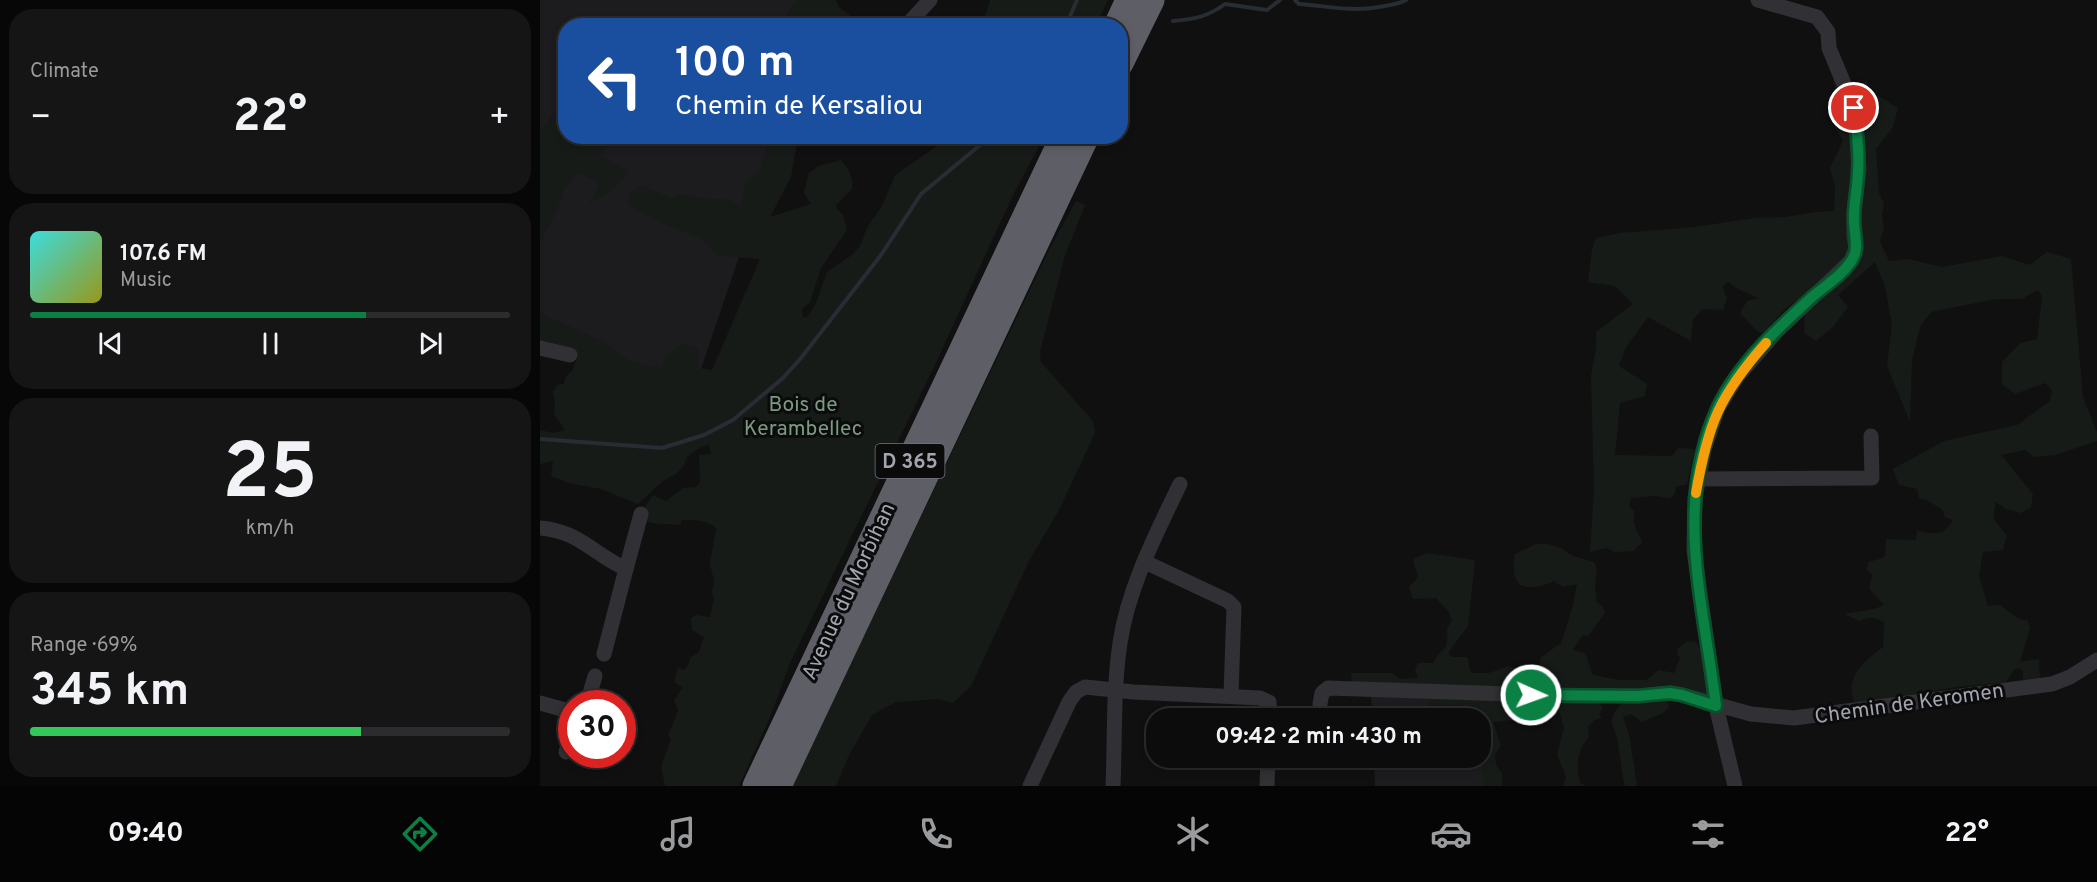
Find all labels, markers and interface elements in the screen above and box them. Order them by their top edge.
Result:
text: 100 m [675,38,794,91]
icon: left [576,42,654,120]
text: Climate [30,59,99,85]
pin [1828,82,1879,133]
text: 22° [233,90,307,147]
text: Chemin de Kersaliou [675,90,923,124]
icon: arrive [1837,91,1870,124]
text: − [30,98,51,140]
text: + [489,98,510,140]
text: 107.6 FM [120,241,207,268]
text: Music [120,268,172,294]
icon: previous [94,327,127,360]
icon: pause [254,327,287,360]
icon: next [414,327,447,360]
park label: Bois de Kerambellec [744,392,862,443]
text: 25 [222,427,318,526]
road number: D 365 [876,444,944,478]
street label: Avenue du Morbihan [796,499,902,685]
text: km/h [246,516,294,542]
text: Range · 69% [30,633,137,659]
position arrow [1499,663,1563,727]
text: 345 km [30,664,189,721]
street label: Chemin de Keromen [1813,678,2006,731]
speed limit sign: 30 [558,690,636,768]
text: 09:42 · 2 min · 430 m [1215,724,1422,751]
icon: directions [399,813,441,855]
icon: music [657,813,699,855]
icon: phone [915,813,957,855]
icon: climate [1172,813,1214,855]
icon: car [1430,813,1472,855]
icon: filters [1687,813,1729,855]
text: 09:40 [108,817,184,851]
text: 22° [1945,817,1989,851]

